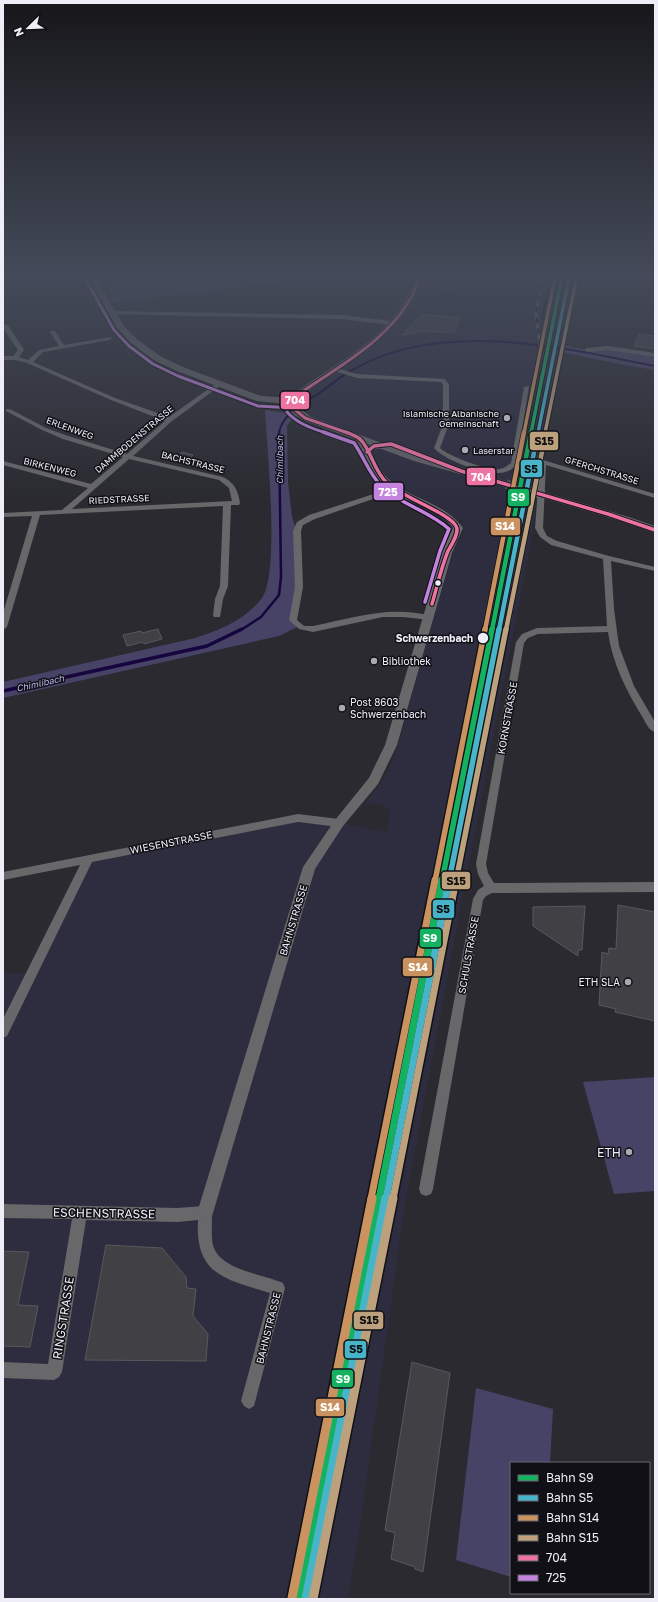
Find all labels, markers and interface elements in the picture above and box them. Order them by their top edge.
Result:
north arrow [8,8,48,48]
text: N [11,26,26,38]
line badge: 704 [280,391,310,410]
text: 704 [285,393,305,406]
street label: DAMMBODENSTRASSE [92,403,176,475]
place label: Islamische Albanische Gemeinschaft [403,408,499,429]
marker: Islamische Albanische Gemeinschaft [502,413,512,423]
street label: ERLENWEG [45,414,95,442]
line badge: S15 [529,431,559,451]
text: S15 [534,434,554,447]
water label: Chimlibach [274,435,285,484]
marker: Laserstar [460,445,470,455]
place label: Laserstar [473,445,514,456]
street label: BACHSTRASSE [160,449,226,475]
street label: GFERCHSTRASSE [564,454,640,486]
street label: BIRKENWEG [22,455,78,479]
line badge: S5 [520,459,543,478]
text: S5 [524,462,538,475]
line badge: 704 [466,467,496,486]
text: 704 [471,470,491,483]
line badge: 725 [373,482,404,501]
text: 725 [378,485,398,498]
line badge: S9 [507,488,530,507]
text: S9 [511,490,525,503]
street label: RIEDSTRASSE [88,492,150,506]
line badge: S14 [490,517,521,536]
text: S14 [495,519,515,532]
unlabelled marker [433,578,443,588]
marker: Schwerzenbach [476,631,490,645]
place label: Schwerzenbach [396,632,473,644]
place label: Bibliothek [382,655,431,667]
marker: Bibliothek [369,656,379,666]
water label: Chimlibach [15,672,65,694]
street label: KORNSTRASSE [495,681,519,755]
place label: Post 8603 Schwerzenbach [350,696,426,720]
marker: Post 8603 Schwerzenbach [337,703,347,713]
street label: WIESENSTRASSE [129,828,213,856]
line badge: S15 [441,871,471,890]
text: S15 [446,874,466,887]
street label: BAHNSTRASSE [277,883,309,957]
line badge: S5 [432,899,455,919]
text: S5 [436,902,450,915]
street label: SCHULSTRASSE [455,915,481,995]
line badge: S9 [419,928,442,948]
text: S9 [423,931,437,944]
line badge: S14 [402,957,433,977]
text: S14 [408,960,428,973]
place label: ETH SLA [578,976,620,988]
marker: ETH SLA [623,977,633,987]
place label: ETH [597,1145,621,1160]
marker: ETH [624,1147,634,1157]
street label: ESCHENSTRASSE [53,1205,155,1221]
street label: RINGSTRASSE [49,1276,77,1360]
street label: BAHNSTRASSE [253,1291,283,1365]
line badge: S15 [353,1311,384,1330]
text: S15 [359,1313,379,1326]
line badge: S5 [344,1340,367,1359]
text: S5 [349,1342,363,1355]
line badge: S9 [331,1369,354,1388]
text: S9 [336,1372,350,1385]
line badge: S14 [315,1398,345,1417]
text: S14 [320,1400,340,1413]
legend [510,1462,650,1594]
text: Bahn S9 [546,1470,594,1485]
text: Bahn S5 [546,1490,593,1505]
text: Bahn S14 [546,1510,599,1525]
text: Bahn S15 [546,1530,599,1545]
text: 704 [546,1550,567,1565]
text: 725 [546,1570,566,1585]

